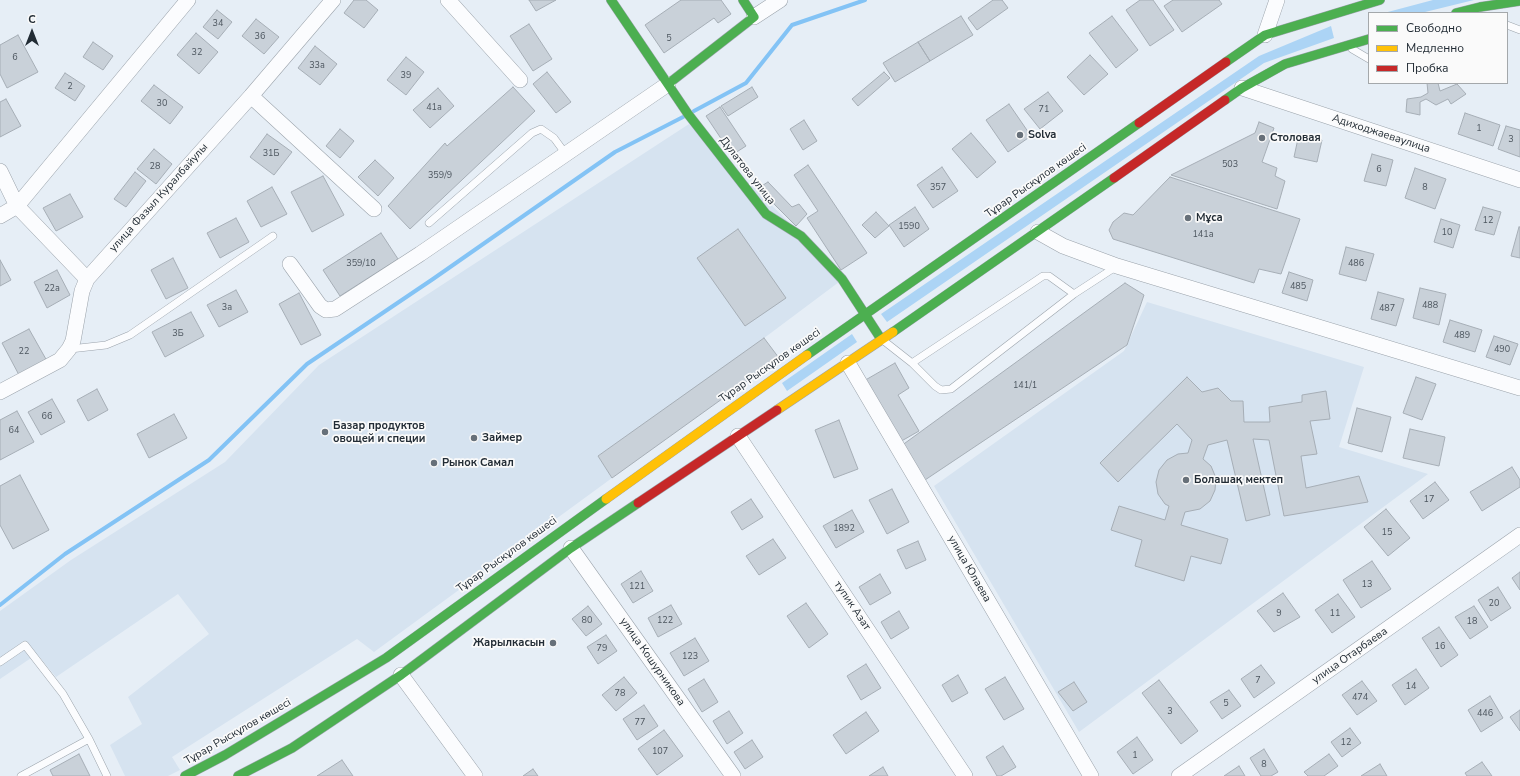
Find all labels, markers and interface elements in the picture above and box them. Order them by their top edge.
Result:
north arrow [12,12,52,52]
text: С [28,12,36,27]
legend [1368,12,1508,84]
house number: 34 [213,19,223,29]
text: Свободно [1406,20,1462,36]
house number: 36 [255,32,265,42]
house number: 5 [666,34,672,44]
text: Медленно [1406,40,1464,56]
house number: 32 [192,48,202,58]
house number: 6 [12,53,18,63]
text: Пробка [1406,60,1449,76]
house number: 33а [309,61,325,71]
house number: 39 [401,71,411,81]
house number: 2 [67,82,73,92]
house number: 30 [157,99,167,109]
house number: 41а [426,103,442,113]
house number: 71 [1039,105,1049,115]
street label: Адиходжаеваулица [1330,112,1432,156]
house number: 1 [1476,124,1482,134]
place label: Solva [1028,128,1056,142]
marker: Solva [1015,130,1025,140]
place label: Столовая [1270,131,1321,145]
marker: Столовая [1257,133,1267,143]
street label: Дулатова улица [716,134,778,208]
house number: 3 [1508,135,1514,145]
street label: улица Фазыл Куралбайулы [107,141,211,255]
street label: Тұрар Рыскұлов көшесі [983,141,1089,221]
house number: 31Б [263,149,279,159]
house number: 503 [1222,160,1238,170]
house number: 28 [150,162,160,172]
house number: 6 [1376,165,1382,175]
house number: 359/9 [428,171,452,181]
house number: 357 [930,183,946,193]
house number: 8 [1422,183,1428,193]
place label: Мұса [1196,211,1223,225]
marker: Мұса [1183,213,1193,223]
house number: 12 [1483,216,1493,226]
house number: 1590 [898,222,920,232]
house number: 10 [1442,228,1452,238]
house number: 141а [1192,230,1214,240]
house number: 359/10 [346,259,376,269]
house number: 486 [1348,259,1364,269]
house number: 485 [1290,282,1306,292]
house number: 22а [44,284,60,294]
house number: 488 [1422,301,1438,311]
house number: 3а [222,303,232,313]
house number: 487 [1379,304,1395,314]
street label: Тұрар Рыскұлов көшесі [717,326,823,406]
house number: 3Б [172,329,184,339]
house number: 489 [1454,331,1470,341]
house number: 490 [1494,345,1510,355]
house number: 22 [19,347,29,357]
house number: 141/1 [1013,381,1037,391]
house number: 66 [42,412,52,422]
place label: Базар продуктов овощей и специи [333,419,425,445]
house number: 64 [9,426,19,436]
marker: Базар продуктов овощей и специи [320,427,330,437]
place label: Займер [482,431,522,445]
marker: Займер [469,433,479,443]
place label: Рынок Самал [442,456,514,470]
marker: Рынок Самал [429,458,439,468]
place label: Болашақ мектеп [1194,473,1283,487]
marker: Болашақ мектеп [1181,475,1191,485]
house number: 17 [1424,495,1434,505]
street label: Тұрар Рыскұлов көшесі [454,514,560,596]
house number: 1892 [833,524,855,534]
house number: 15 [1382,528,1392,538]
street label: улица Юлаева [945,533,993,605]
street label: тупик Азат [831,579,873,633]
house number: 13 [1362,580,1372,590]
house number: 121 [629,582,645,592]
house number: 20 [1489,599,1499,609]
house number: 9 [1276,609,1282,619]
house number: 11 [1330,609,1340,619]
street label: улица Кошурникова [617,615,687,709]
house number: 80 [582,616,592,626]
house number: 122 [657,616,673,626]
house number: 18 [1467,617,1477,627]
street label: улица Отарбаева [1310,625,1390,687]
place label: Жарылкасын [473,636,545,650]
marker: Жарылкасын [548,638,558,648]
house number: 16 [1435,642,1445,652]
house number: 79 [597,644,607,654]
house number: 123 [682,652,698,662]
house number: 7 [1255,676,1261,686]
house number: 14 [1406,682,1416,692]
house number: 78 [615,689,625,699]
house number: 474 [1352,693,1368,703]
street label: Тұрар Рыскұлов көшесі [182,696,294,768]
house number: 5 [1223,699,1229,709]
house number: 3 [1167,707,1173,717]
house number: 446 [1477,709,1493,719]
house number: 77 [635,718,645,728]
house number: 12 [1341,738,1351,748]
house number: 107 [652,747,668,757]
house number: 1 [1132,751,1138,761]
house number: 8 [1261,760,1267,770]

